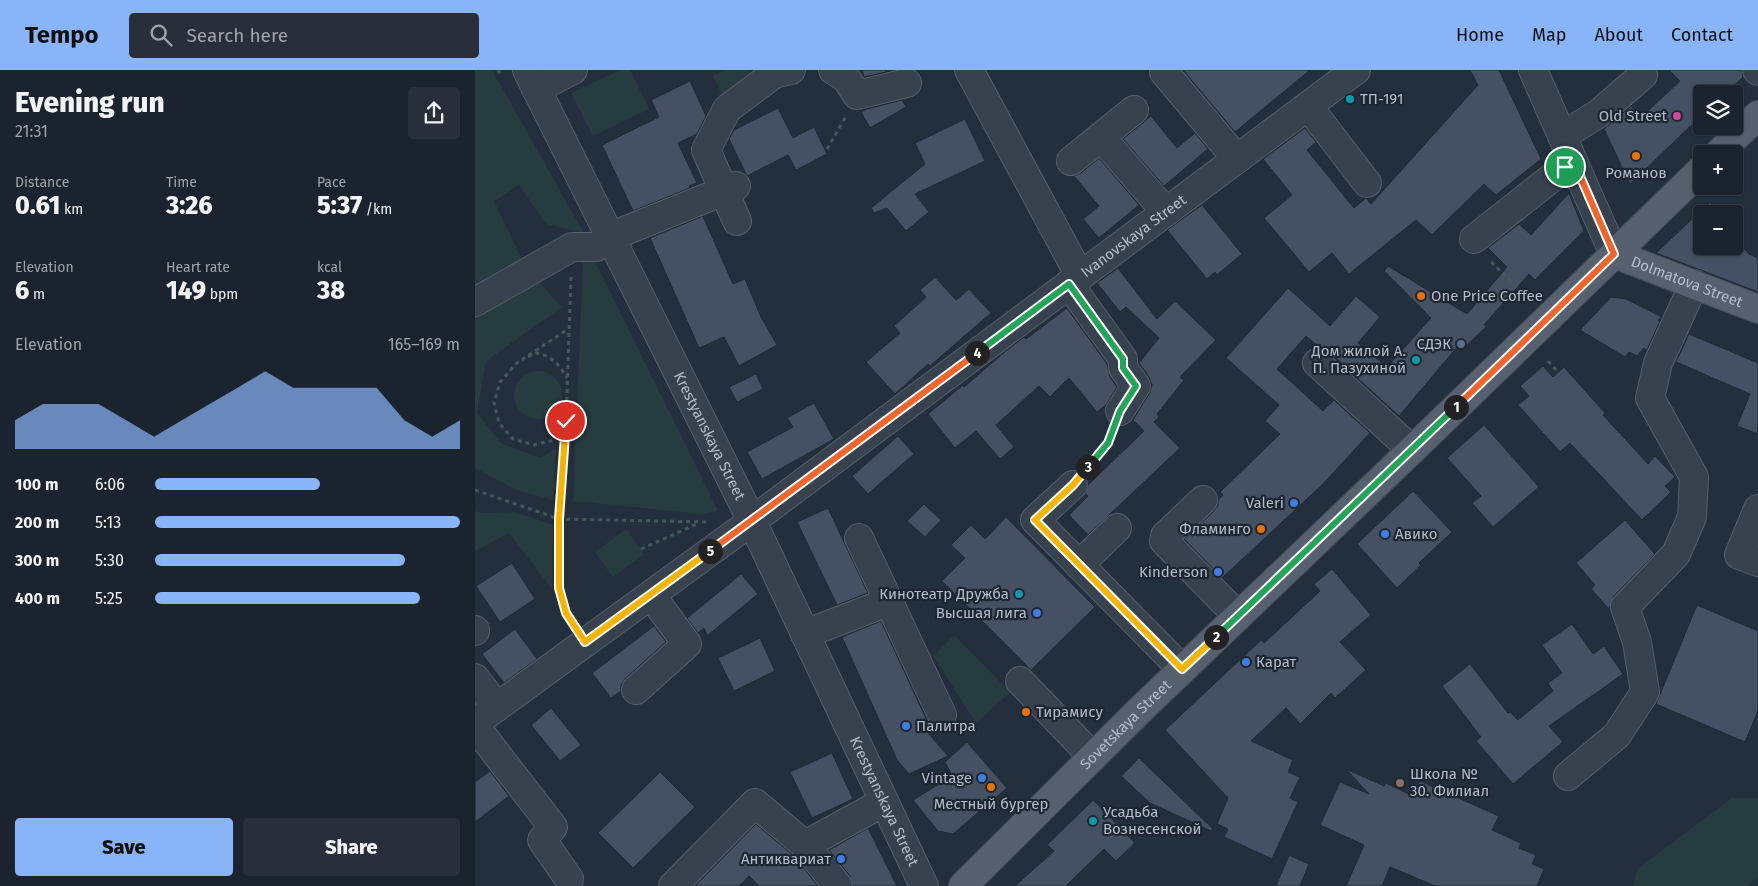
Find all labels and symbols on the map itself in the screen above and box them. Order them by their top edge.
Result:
place label: ТП-191 [1360,90,1403,108]
marker: ТП-191 [1344,93,1356,105]
place label: Old Street [1599,107,1668,125]
marker: Old Street [1671,110,1683,122]
pin [1544,146,1586,188]
marker: Романов [1630,150,1642,162]
place label: Романов [1605,164,1667,182]
street label: Ivanovskaya Street [1077,191,1190,281]
street label: Dolmatova Street [1629,252,1746,311]
place label: One Price Coffee [1431,287,1543,305]
marker: One Price Coffee [1415,290,1427,302]
place label: СДЭК [1417,335,1451,353]
marker: СДЭК [1455,338,1467,350]
pin: 4 [965,340,989,366]
place label: Дом жилой А. П. Пазухиной [1311,342,1406,377]
marker: Дом жилой А. П. Пазухиной [1410,354,1422,366]
street label: Krestyanskaya Street [670,369,749,504]
pin: 1 [1443,394,1469,420]
pin [545,400,587,442]
pin: 3 [1075,454,1101,480]
place label: Valeri [1246,494,1284,512]
marker: Valeri [1288,497,1300,509]
place label: Фламинго [1179,520,1251,538]
marker: Фламинго [1255,523,1267,535]
place label: Авико [1395,525,1437,543]
marker: Авико [1379,528,1391,540]
pin: 5 [697,538,723,564]
place label: Kinderson [1139,563,1208,581]
marker: Kinderson [1212,566,1224,578]
place label: Кинотеатр Дружба [879,585,1009,603]
marker: Кинотеатр Дружба [1013,588,1025,600]
place label: Высшая лига [936,604,1027,622]
marker: Высшая лига [1031,607,1043,619]
pin: 2 [1203,624,1229,650]
place label: Карат [1256,653,1297,671]
marker: Карат [1240,656,1252,668]
street label: Sovetskaya Street [1076,676,1175,773]
place label: Тирамису [1036,703,1103,721]
marker: Тирамису [1020,706,1032,718]
place label: Палитра [916,717,976,735]
marker: Палитра [900,720,912,732]
street label: Krestyanskaya Street [846,734,923,870]
place label: Школа № 30. Филиал [1410,765,1489,800]
place label: Vintage [922,769,972,787]
marker: Vintage [976,772,988,784]
marker: Школа № 30. Филиал [1394,777,1406,789]
marker: Местный бургер [985,781,997,793]
place label: Местный бургер [934,795,1048,813]
place label: Усадьба Вознесенской [1103,803,1202,838]
marker: Усадьба Вознесенской [1087,815,1099,827]
place label: Антиквариат [741,850,831,868]
marker: Антиквариат [835,853,847,865]

